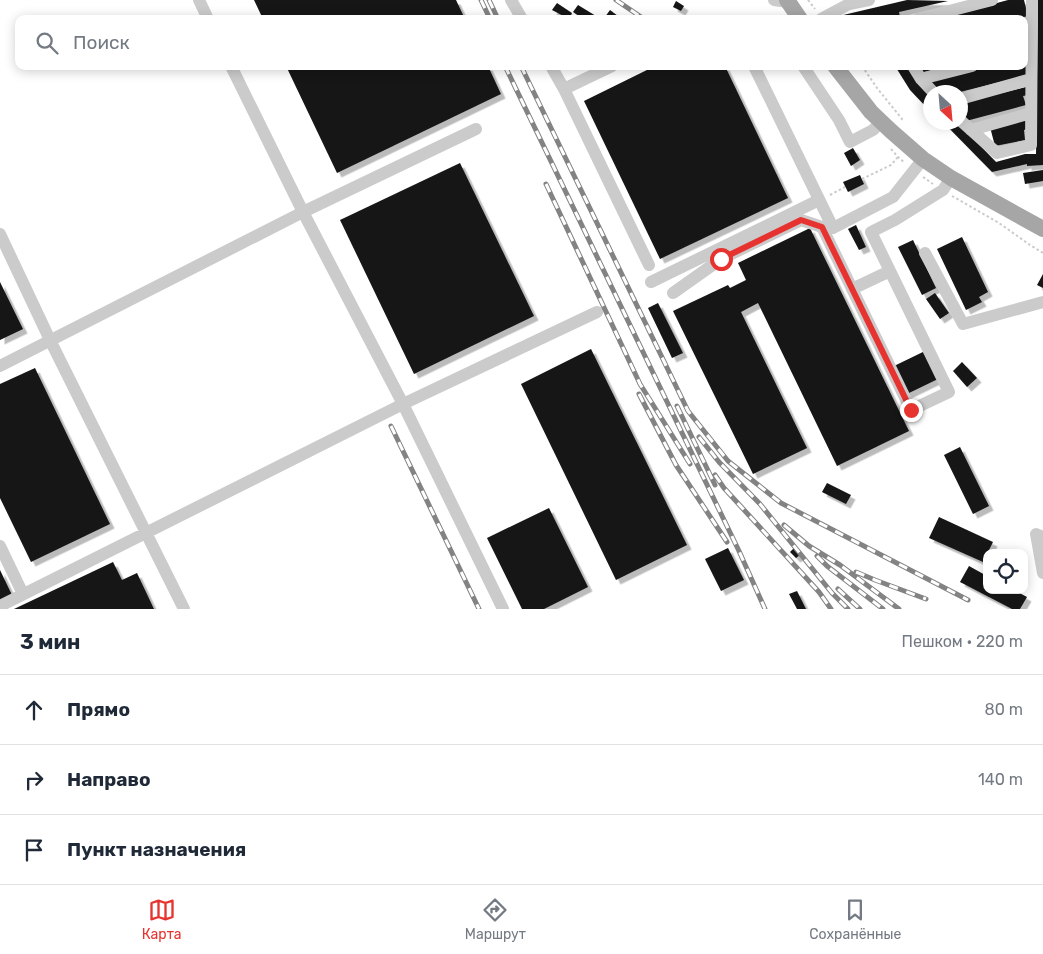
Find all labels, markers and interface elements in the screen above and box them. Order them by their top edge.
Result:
search box [15,15,1028,70]
icon: search [33,29,61,57]
text: Поиск [73,31,130,54]
north arrow [923,85,968,130]
route start [710,248,733,271]
route end [900,399,923,422]
map controls [983,549,1028,594]
button: locate [983,549,1028,594]
text: 3 мин [20,629,80,654]
text: Пешком · 220 m [902,632,1023,651]
icon: ahead [20,696,48,724]
text: Прямо [67,698,130,721]
text: 80 m [985,700,1023,719]
icon: right [20,766,48,794]
text: Направо [67,768,151,791]
text: 140 m [978,770,1023,789]
icon: arrive [20,836,48,864]
text: Пункт назначения [67,838,246,861]
tab: Карта [142,896,182,943]
tab: Маршрут [465,896,526,943]
tab: Сохранённые [809,896,901,943]

